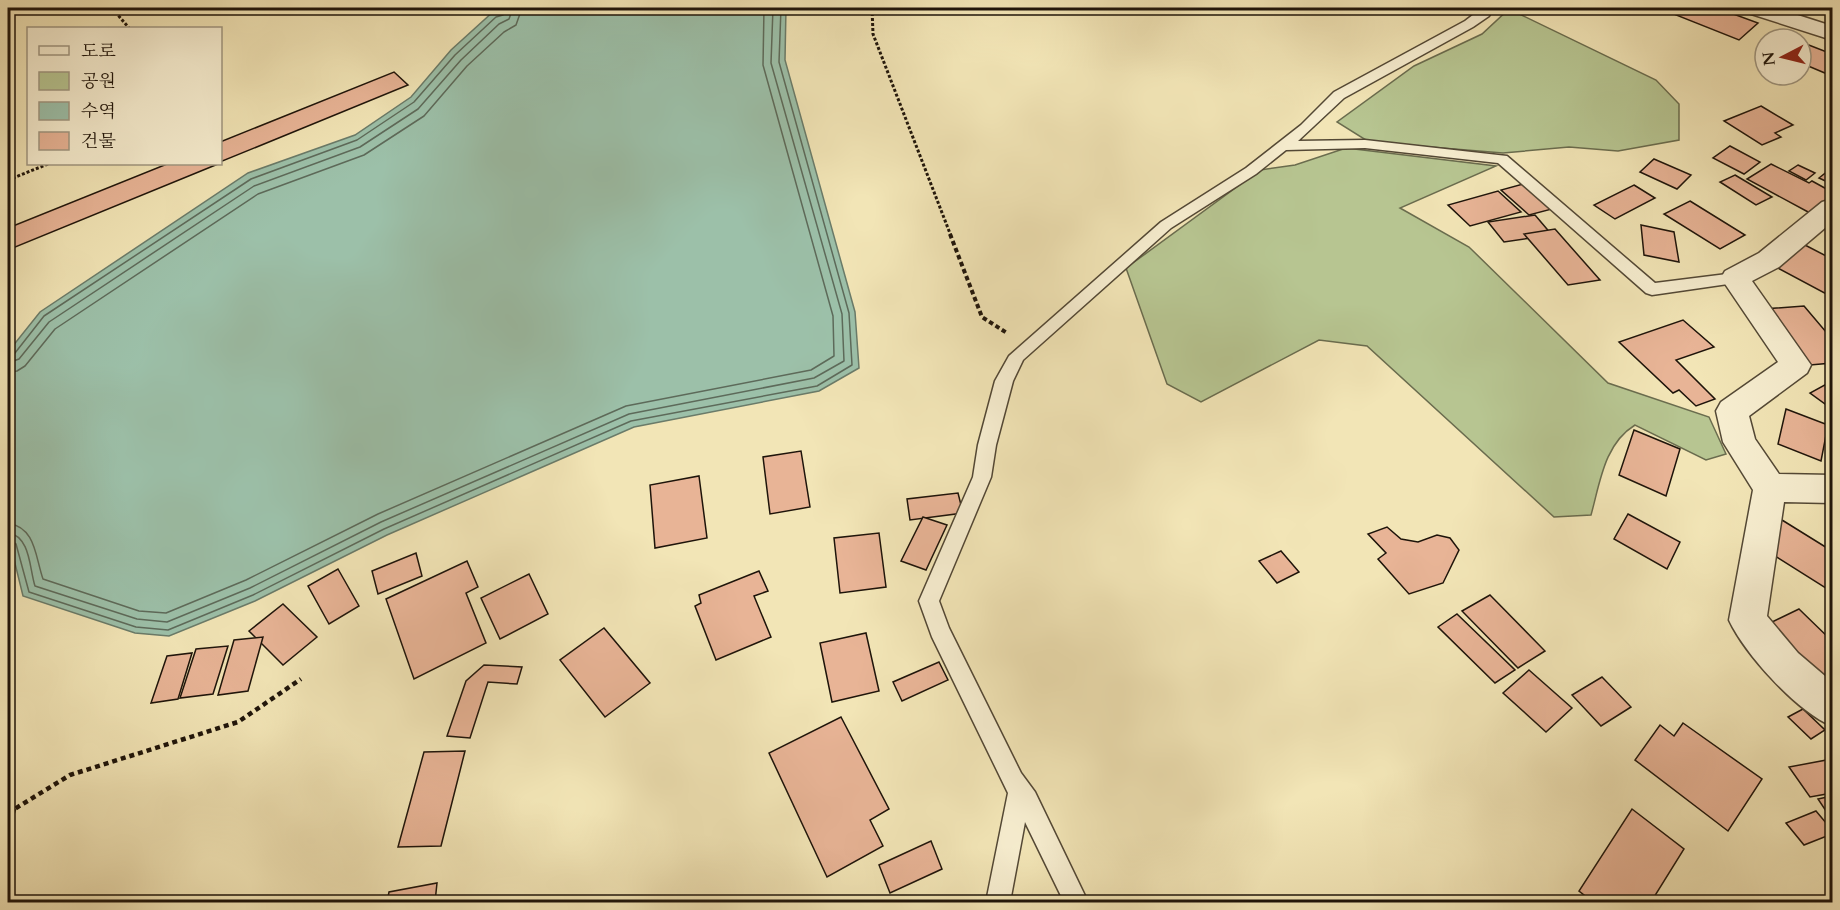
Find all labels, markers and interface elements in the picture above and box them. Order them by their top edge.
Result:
legend [27,27,222,165]
north arrow [1753,27,1813,87]
text: 도로 [81,39,116,64]
text: N [1757,50,1781,67]
text: 공원 [81,69,116,94]
text: 수역 [81,99,116,124]
text: 건물 [81,129,116,154]

